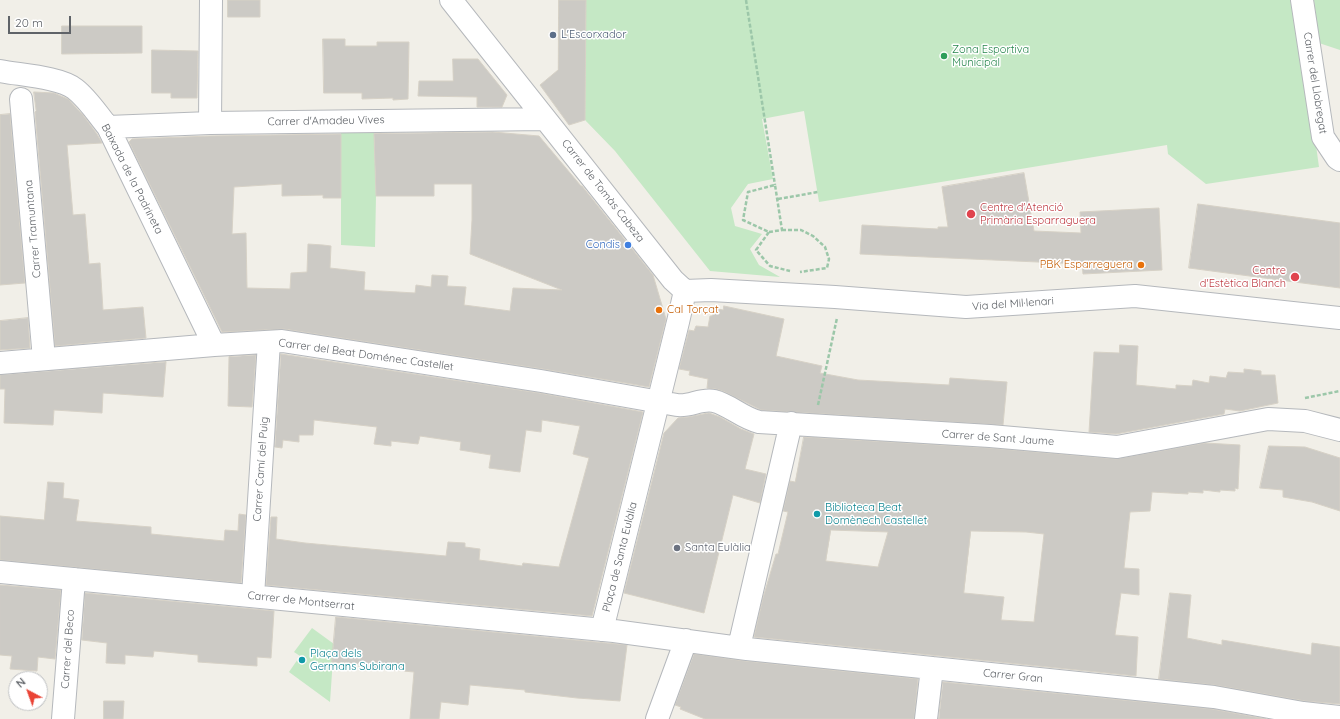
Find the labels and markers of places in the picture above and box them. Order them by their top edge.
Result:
place label: L'Escorxador [561,28,626,42]
marker: L'Escorxador [548,30,558,40]
place label: Zona Esportiva Municipal [952,43,1029,69]
marker: Zona Esportiva Municipal [939,51,949,61]
place label: Centre d'Atenció Primària Esparraguera [980,201,1096,227]
marker: Centre d'Atenció Primària Esparraguera [965,208,977,220]
place label: Condis [586,238,620,252]
marker: Condis [623,240,633,250]
place label: PBK Esparreguera [1040,258,1133,272]
marker: PBK Esparreguera [1136,260,1146,270]
place label: Centre d'Estètica Blanch [1200,264,1286,290]
marker: Centre d'Estètica Blanch [1289,271,1301,283]
place label: Cal Torçat [667,303,719,317]
marker: Cal Torçat [654,305,664,315]
place label: Biblioteca Beat Domènech Castellet [825,501,927,527]
marker: Biblioteca Beat Domènech Castellet [812,509,822,519]
place label: Santa Eulàlia [685,541,751,555]
marker: Santa Eulàlia [672,543,682,553]
place label: Plaça dels Germans Subirana [310,647,405,673]
marker: Plaça dels Germans Subirana [297,655,307,665]

